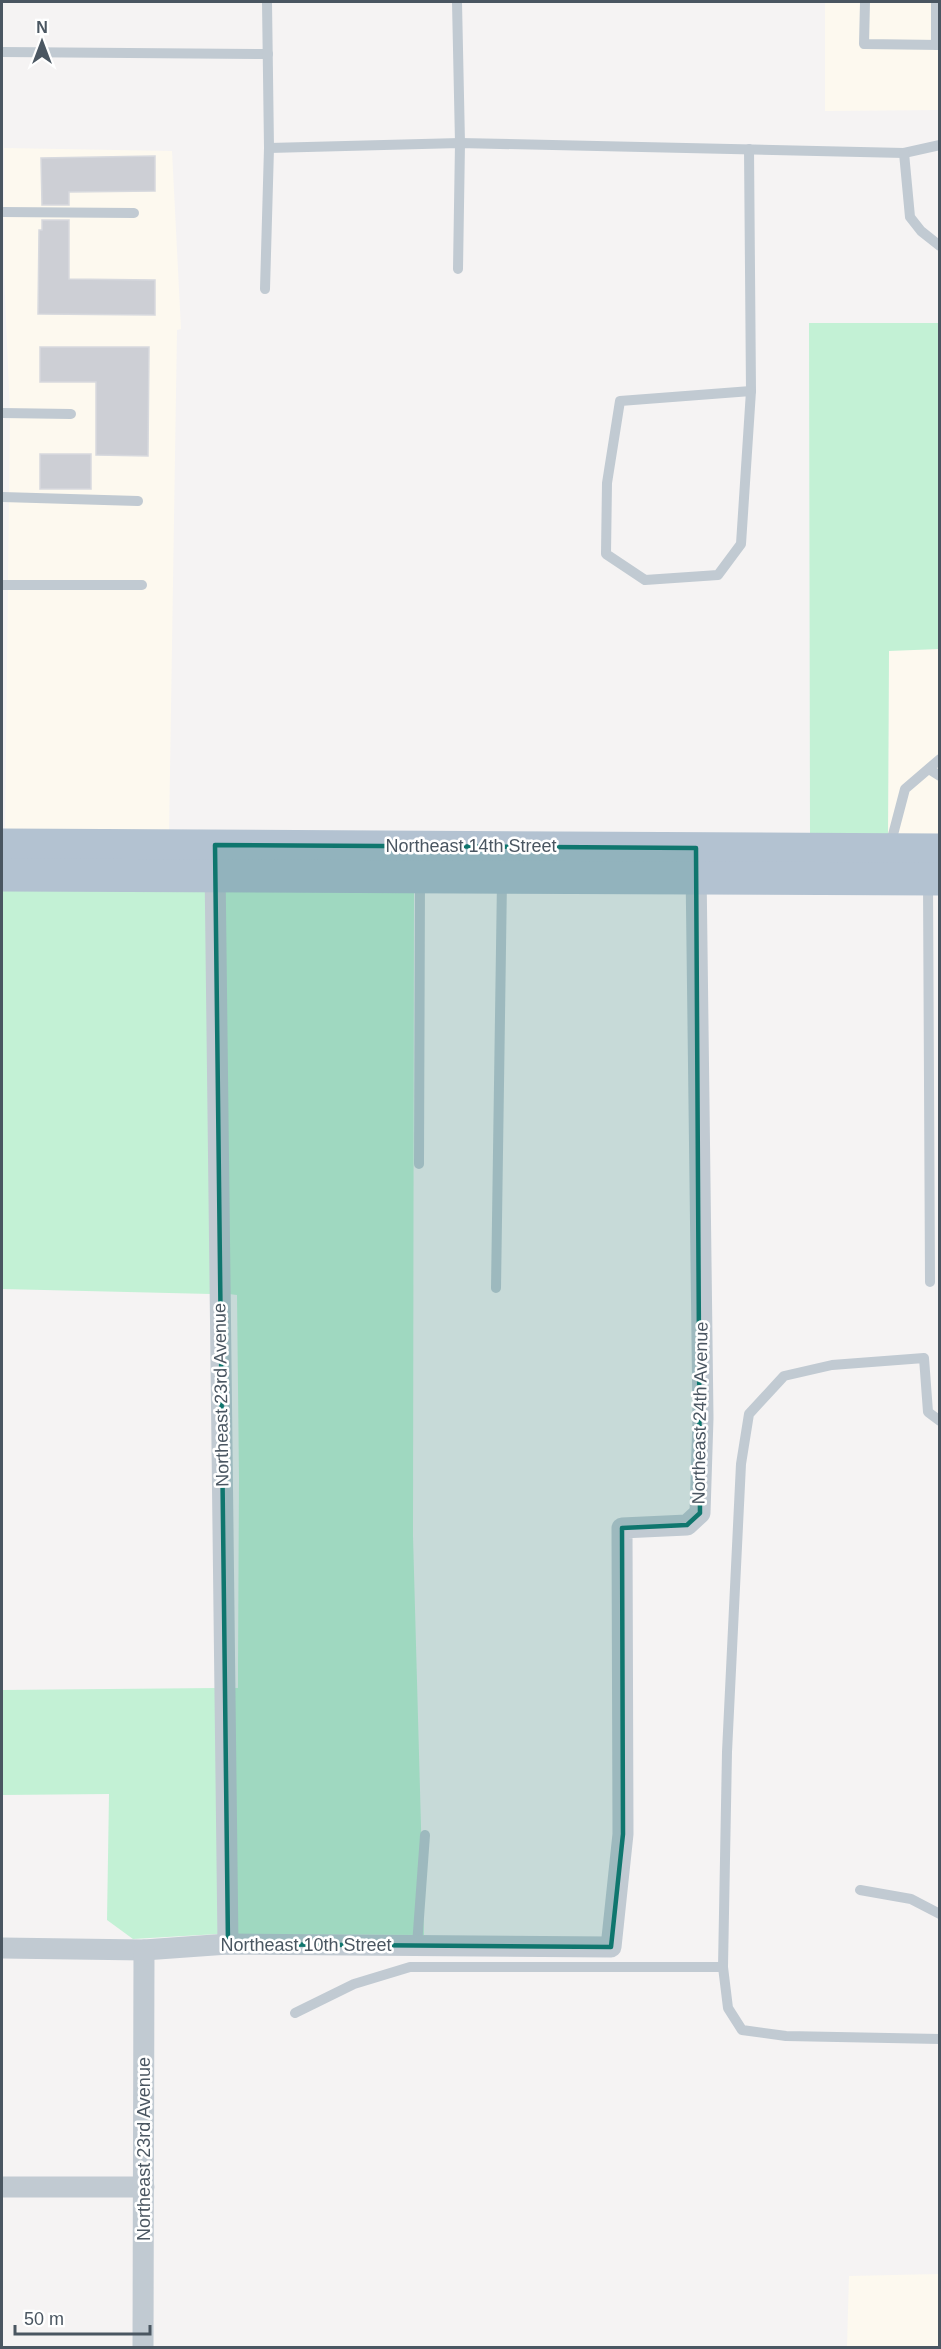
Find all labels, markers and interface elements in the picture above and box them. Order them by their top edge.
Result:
north arrow [12,12,72,72]
text: N [36,19,48,36]
street label: Northeast 14th Street [385,836,557,856]
street label: Northeast 23rd Avenue [209,1303,233,1487]
street label: Northeast 24th Avenue [688,1321,712,1505]
street label: Northeast 10th Street [220,1935,392,1955]
street label: Northeast 23rd Avenue [134,2057,154,2241]
scale bar [15,2298,150,2336]
text: 50 m [24,2309,64,2329]

